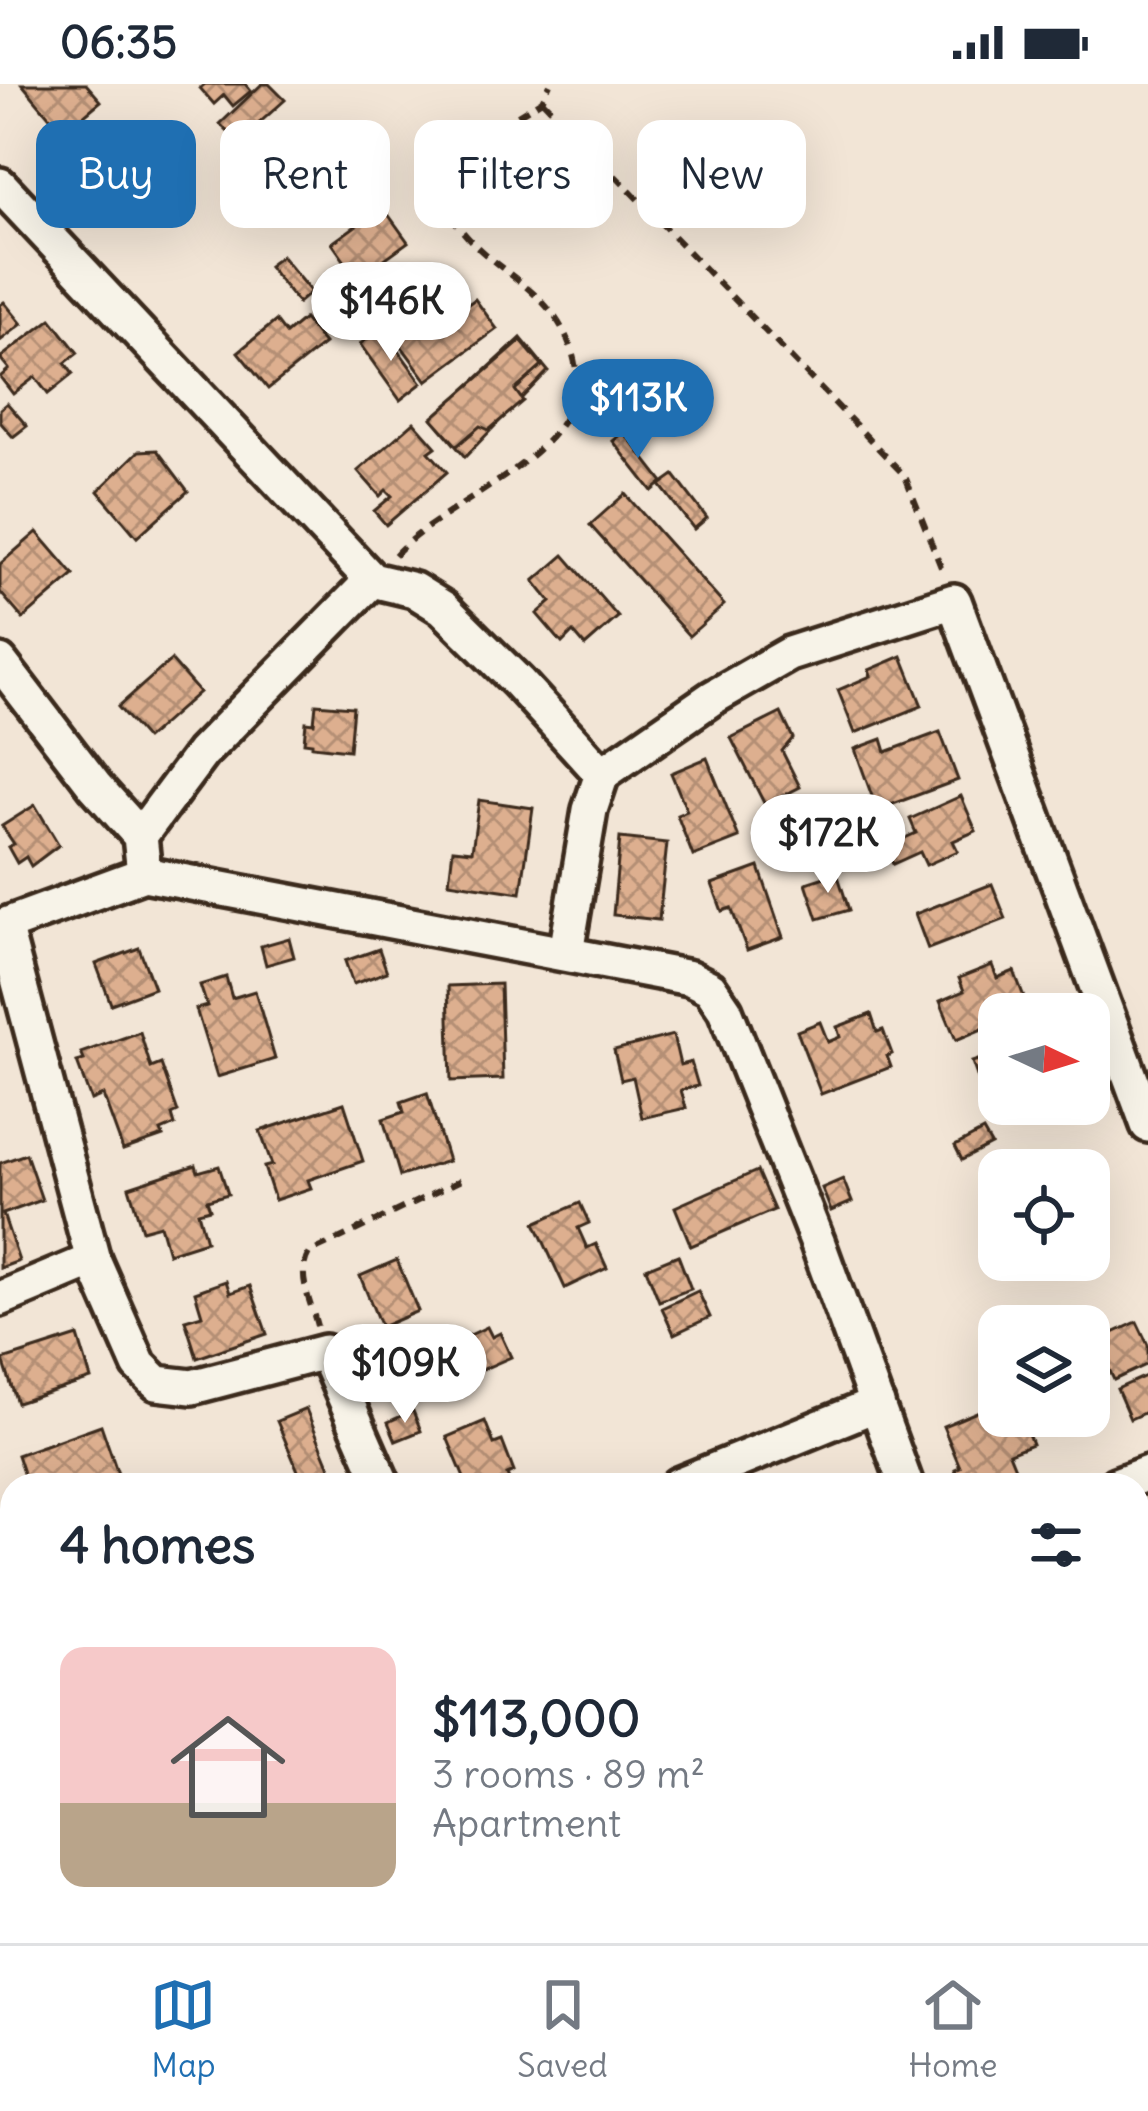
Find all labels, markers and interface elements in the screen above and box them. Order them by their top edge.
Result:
text: 06:35 [60,14,177,70]
chip: Buy [36,120,196,228]
chip: Rent [220,120,390,228]
chip: Filters [414,120,613,228]
chip: New [637,120,806,228]
pin: $146K [307,262,475,364]
text: $146K [338,276,444,325]
pin: $113K [554,359,722,461]
text: $113K [589,373,687,422]
pin: $172K [744,794,912,896]
text: $172K [777,808,879,857]
north arrow [978,993,1110,1125]
map controls [978,993,1110,1437]
button: locate [978,1149,1110,1281]
button: layers [978,1305,1110,1437]
pin: $109K [321,1324,489,1426]
text: $109K [351,1338,459,1387]
icon: filters [1023,1512,1089,1578]
text: 4 homes [60,1513,255,1577]
text: $113,000 [432,1686,640,1750]
icon: home [156,1695,300,1839]
text: 3 rooms · 89 m² [432,1750,705,1799]
text: Apartment [432,1799,621,1848]
tab: Map [150,1972,216,2086]
tab: Saved [517,1972,608,2086]
tab: Home [909,1972,998,2086]

